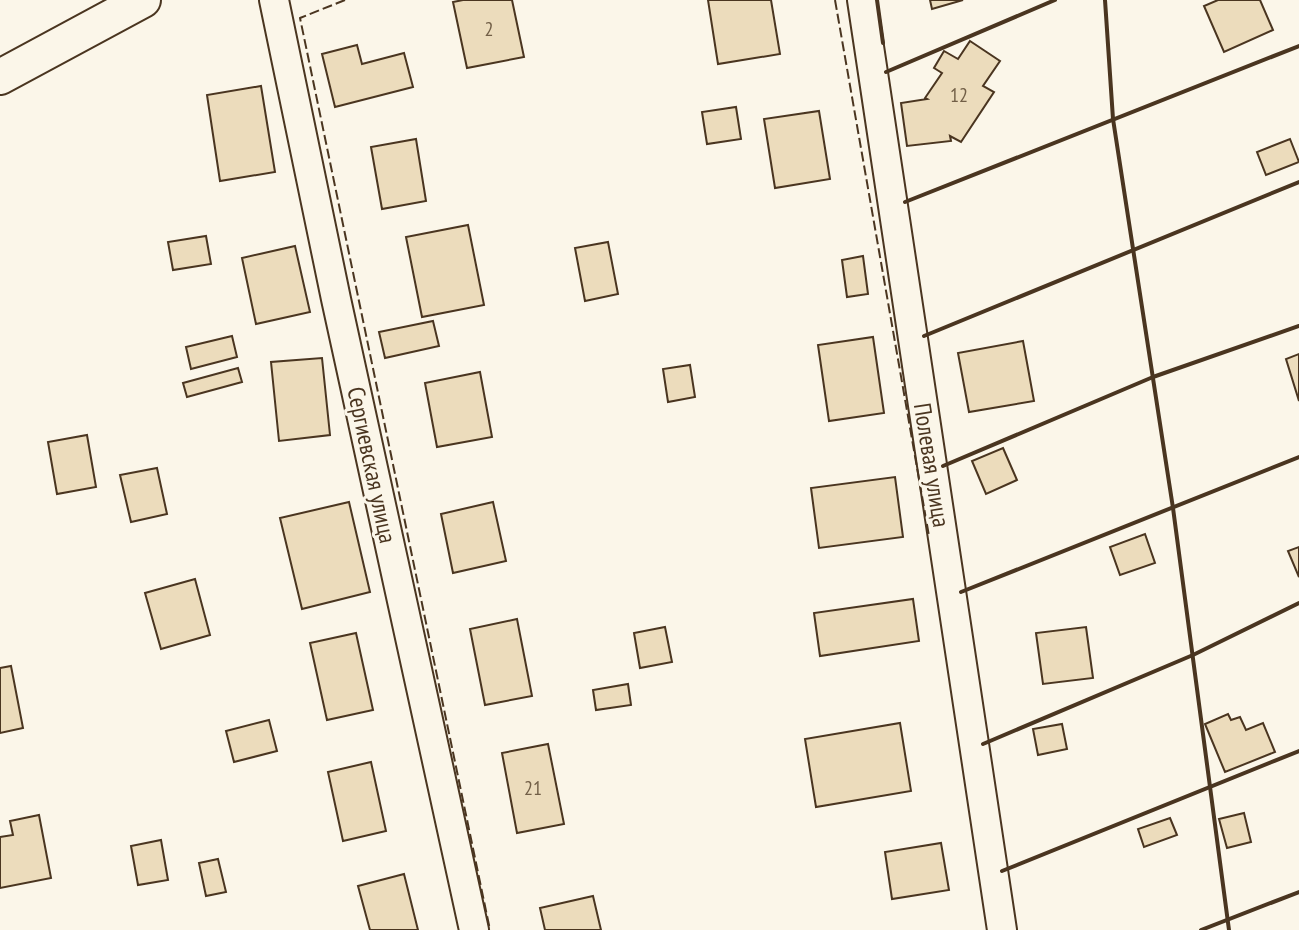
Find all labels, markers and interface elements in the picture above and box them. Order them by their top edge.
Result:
house number: 2 [485,16,494,42]
house number: 12 [950,82,968,108]
street label: Сергиевская улица [340,384,404,546]
street label: Полевая улица [907,401,957,529]
house number: 21 [524,775,542,801]

